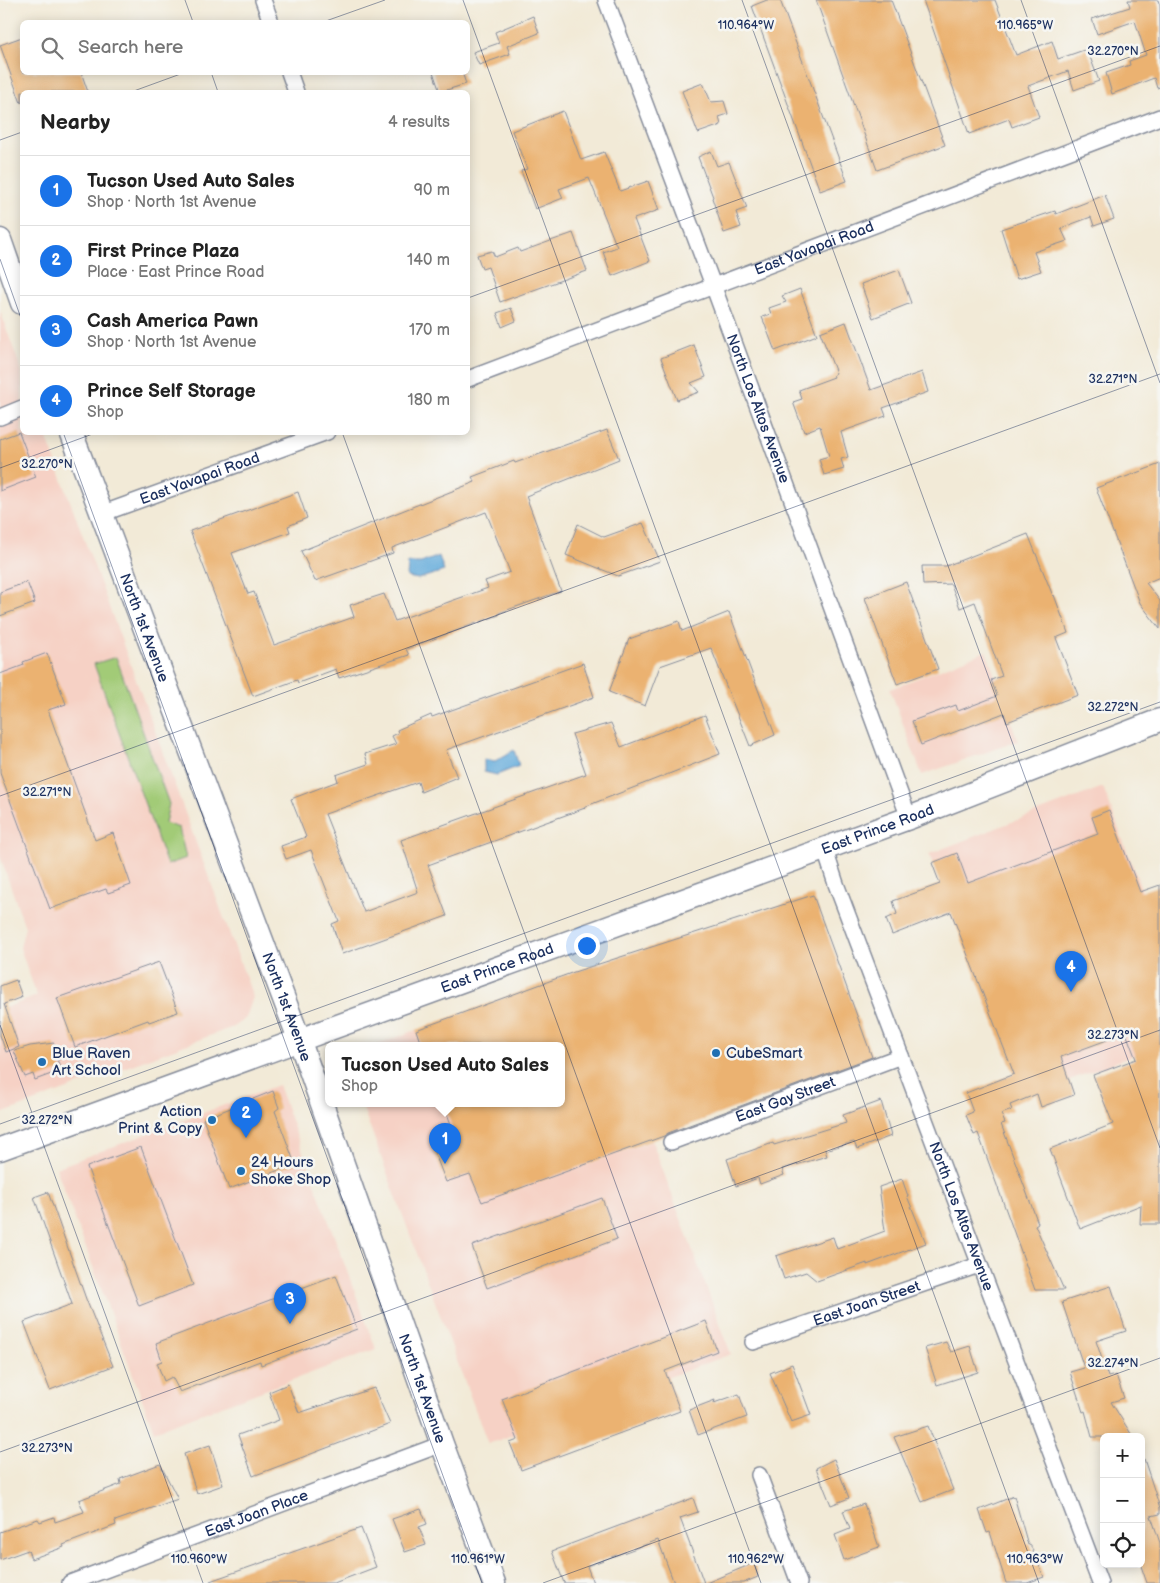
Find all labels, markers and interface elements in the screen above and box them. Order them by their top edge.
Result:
text: 110.964°W [718,18,774,33]
text: 110.965°W [997,18,1053,33]
search box [20,20,470,75]
icon: search [38,34,66,62]
text: Search here [78,36,183,59]
text: 32.270°N [1087,44,1139,59]
text: Nearby [40,110,110,135]
text: 4 results [388,113,450,132]
text: Tucson Used Auto Sales [87,170,295,193]
text: 1 [53,181,59,200]
text: 90 m [414,181,450,200]
text: Shop · North 1st Avenue [87,193,257,212]
street label: East Yavapai Road [752,217,877,280]
text: First Prince Plaza [87,240,239,263]
text: 2 [51,251,61,270]
text: 140 m [407,251,450,270]
text: Place · East Prince Road [87,263,264,282]
text: Cash America Pawn [87,310,258,333]
text: 3 [51,321,61,340]
text: 170 m [409,321,450,340]
street label: North Los Altos Avenue [722,331,794,486]
text: Shop · North 1st Avenue [87,333,257,352]
text: 32.271°N [1089,372,1137,387]
text: Prince Self Storage [87,380,256,403]
text: 4 [51,391,61,410]
text: 180 m [408,391,450,410]
text: Shop [87,403,124,422]
street label: East Yavapai Road [137,448,262,509]
text: 32.270°N [21,457,73,472]
street label: North 1st Avenue [115,571,173,685]
text: 32.272°N [1087,700,1139,715]
text: 32.271°N [23,785,71,800]
street label: East Prince Road [819,800,937,859]
your location [574,933,600,959]
street label: East Prince Road [438,939,556,998]
street label: North 1st Avenue [257,950,315,1064]
pin: 4 [1055,951,1087,992]
text: 32.273°N [1087,1028,1139,1043]
popup [325,1042,565,1107]
place label: Blue Raven Art School [52,1044,130,1080]
place label: CubeSmart [726,1044,803,1063]
marker: CubeSmart [710,1047,722,1059]
text: Tucson Used Auto Sales [341,1054,549,1077]
marker: Blue Raven Art School [36,1056,48,1068]
street label: East Gay Street [733,1072,838,1127]
text: Shop [341,1077,378,1096]
pin: 2 [230,1097,262,1138]
place label: Action Print & Copy [118,1102,202,1138]
text: 32.272°N [21,1113,73,1128]
marker: Action Print & Copy [206,1114,218,1126]
pin: 1 [429,1123,461,1164]
street label: North Los Altos Avenue [924,1139,998,1294]
place label: 24 Hours Shoke Shop [251,1153,332,1189]
marker: 24 Hours Shoke Shop [235,1165,247,1177]
street label: East Joan Street [811,1277,923,1331]
pin: 3 [274,1283,306,1324]
street label: North 1st Avenue [394,1331,450,1446]
text: 32.274°N [1087,1356,1139,1371]
map controls [1100,1433,1145,1568]
button: + [1100,1433,1145,1478]
text: 32.273°N [21,1441,73,1456]
button: − [1100,1478,1145,1523]
street label: East Joan Place [202,1486,311,1542]
button: locate [1100,1523,1145,1568]
text: 110.960°W [171,1552,227,1567]
text: 110.961°W [451,1552,505,1567]
text: 110.962°W [728,1552,784,1567]
text: 110.963°W [1007,1552,1063,1567]

